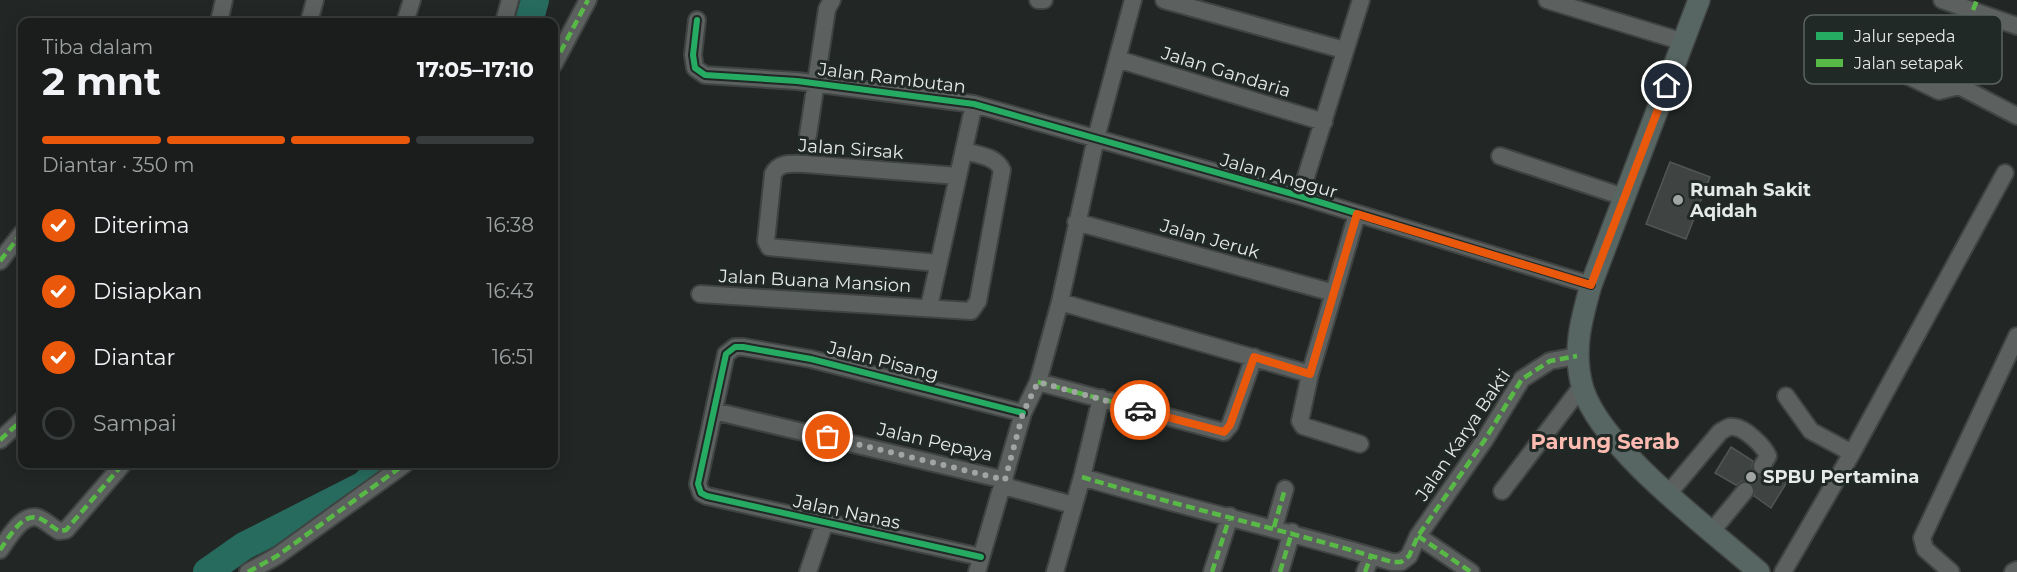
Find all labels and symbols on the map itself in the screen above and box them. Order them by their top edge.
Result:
legend [1804,15,2002,84]
text: Jalur sepeda [1853,27,1955,46]
street label: Jalan Gandaria [1158,42,1293,102]
text: Jalan setapak [1853,54,1964,73]
street label: Jalan Rambutan [816,58,967,98]
pin [1641,60,1692,111]
street label: Jalan Sirsak [797,134,904,164]
street label: Jalan Anggur [1217,148,1340,203]
place label: Rumah Sakit Aqidah [1689,179,1811,222]
marker: Rumah Sakit Aqidah [1671,193,1685,207]
street label: Jalan Jeruk [1157,214,1262,264]
street label: Jalan Buana Mansion [717,265,912,297]
street label: Jalan Pisang [824,336,941,385]
street label: Jalan Karya Bakti [1410,365,1515,506]
courier [1110,380,1170,440]
pin [802,411,853,462]
street label: Jalan Pepaya [874,418,995,466]
district label: Parung Serab [1530,429,1680,454]
place label: SPBU Pertamina [1763,466,1919,488]
marker: SPBU Pertamina [1744,470,1758,484]
street label: Jalan Nanas [791,490,903,534]

